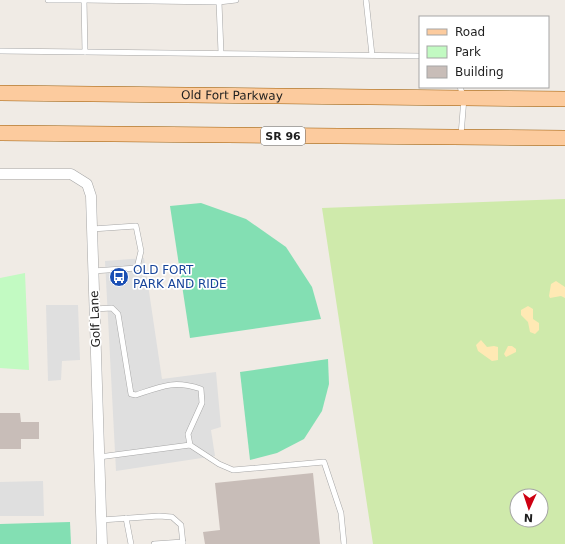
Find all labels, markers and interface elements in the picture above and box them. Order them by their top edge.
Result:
legend [419,16,549,88]
text: Road [455,25,485,39]
text: Park [455,45,481,59]
text: Building [455,65,504,79]
street label: Old Fort Parkway [181,88,283,103]
road number: SR 96 [261,127,305,145]
place label: OLD FORT PARK AND RIDE [133,263,227,291]
bus stop icon: OLD FORT PARK AND RIDE [108,266,130,288]
street label: Golf Lane [87,290,103,348]
north arrow [509,488,549,528]
text: N [524,511,533,524]

